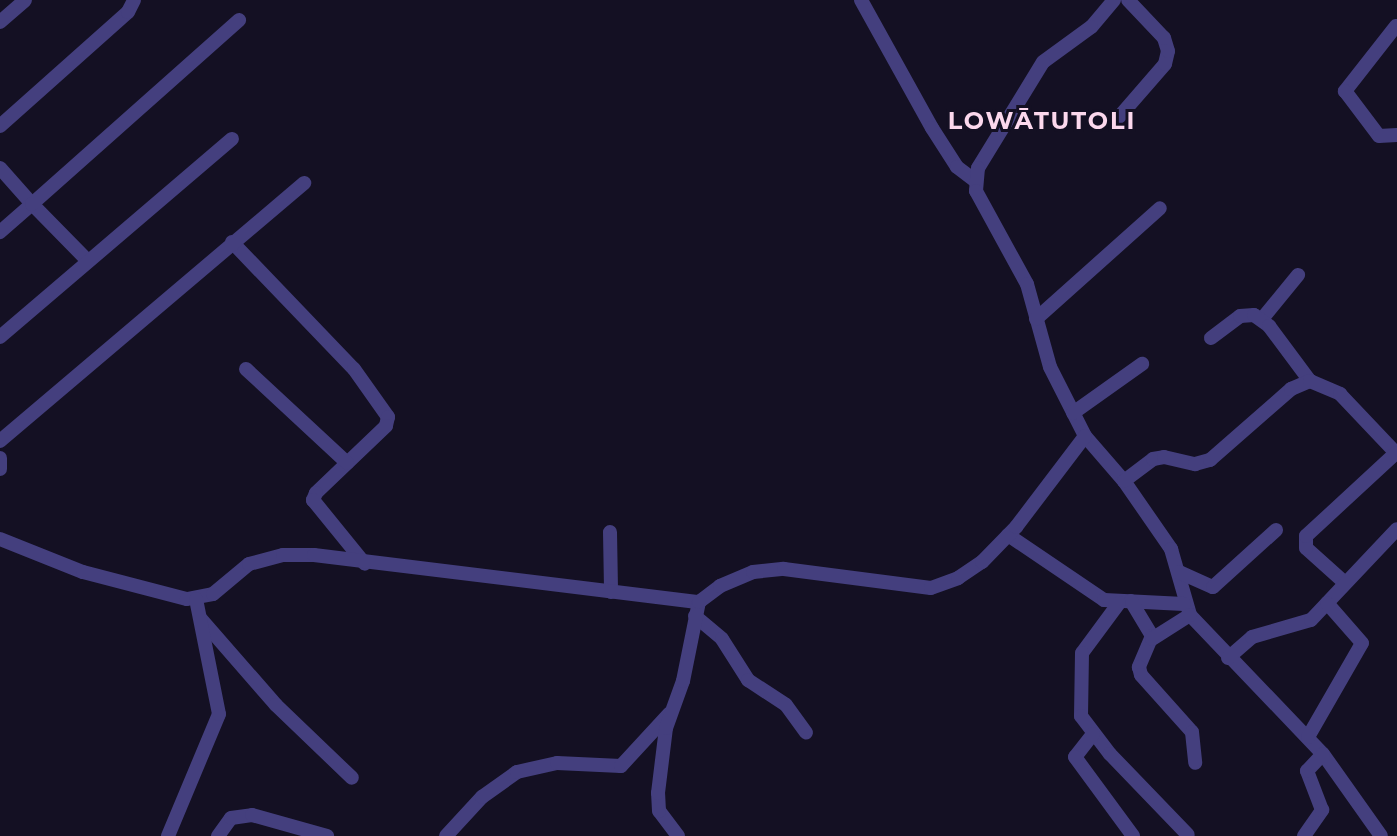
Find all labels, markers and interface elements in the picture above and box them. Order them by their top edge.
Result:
district label: LOWĀTUTOLI [949,107,1135,135]

